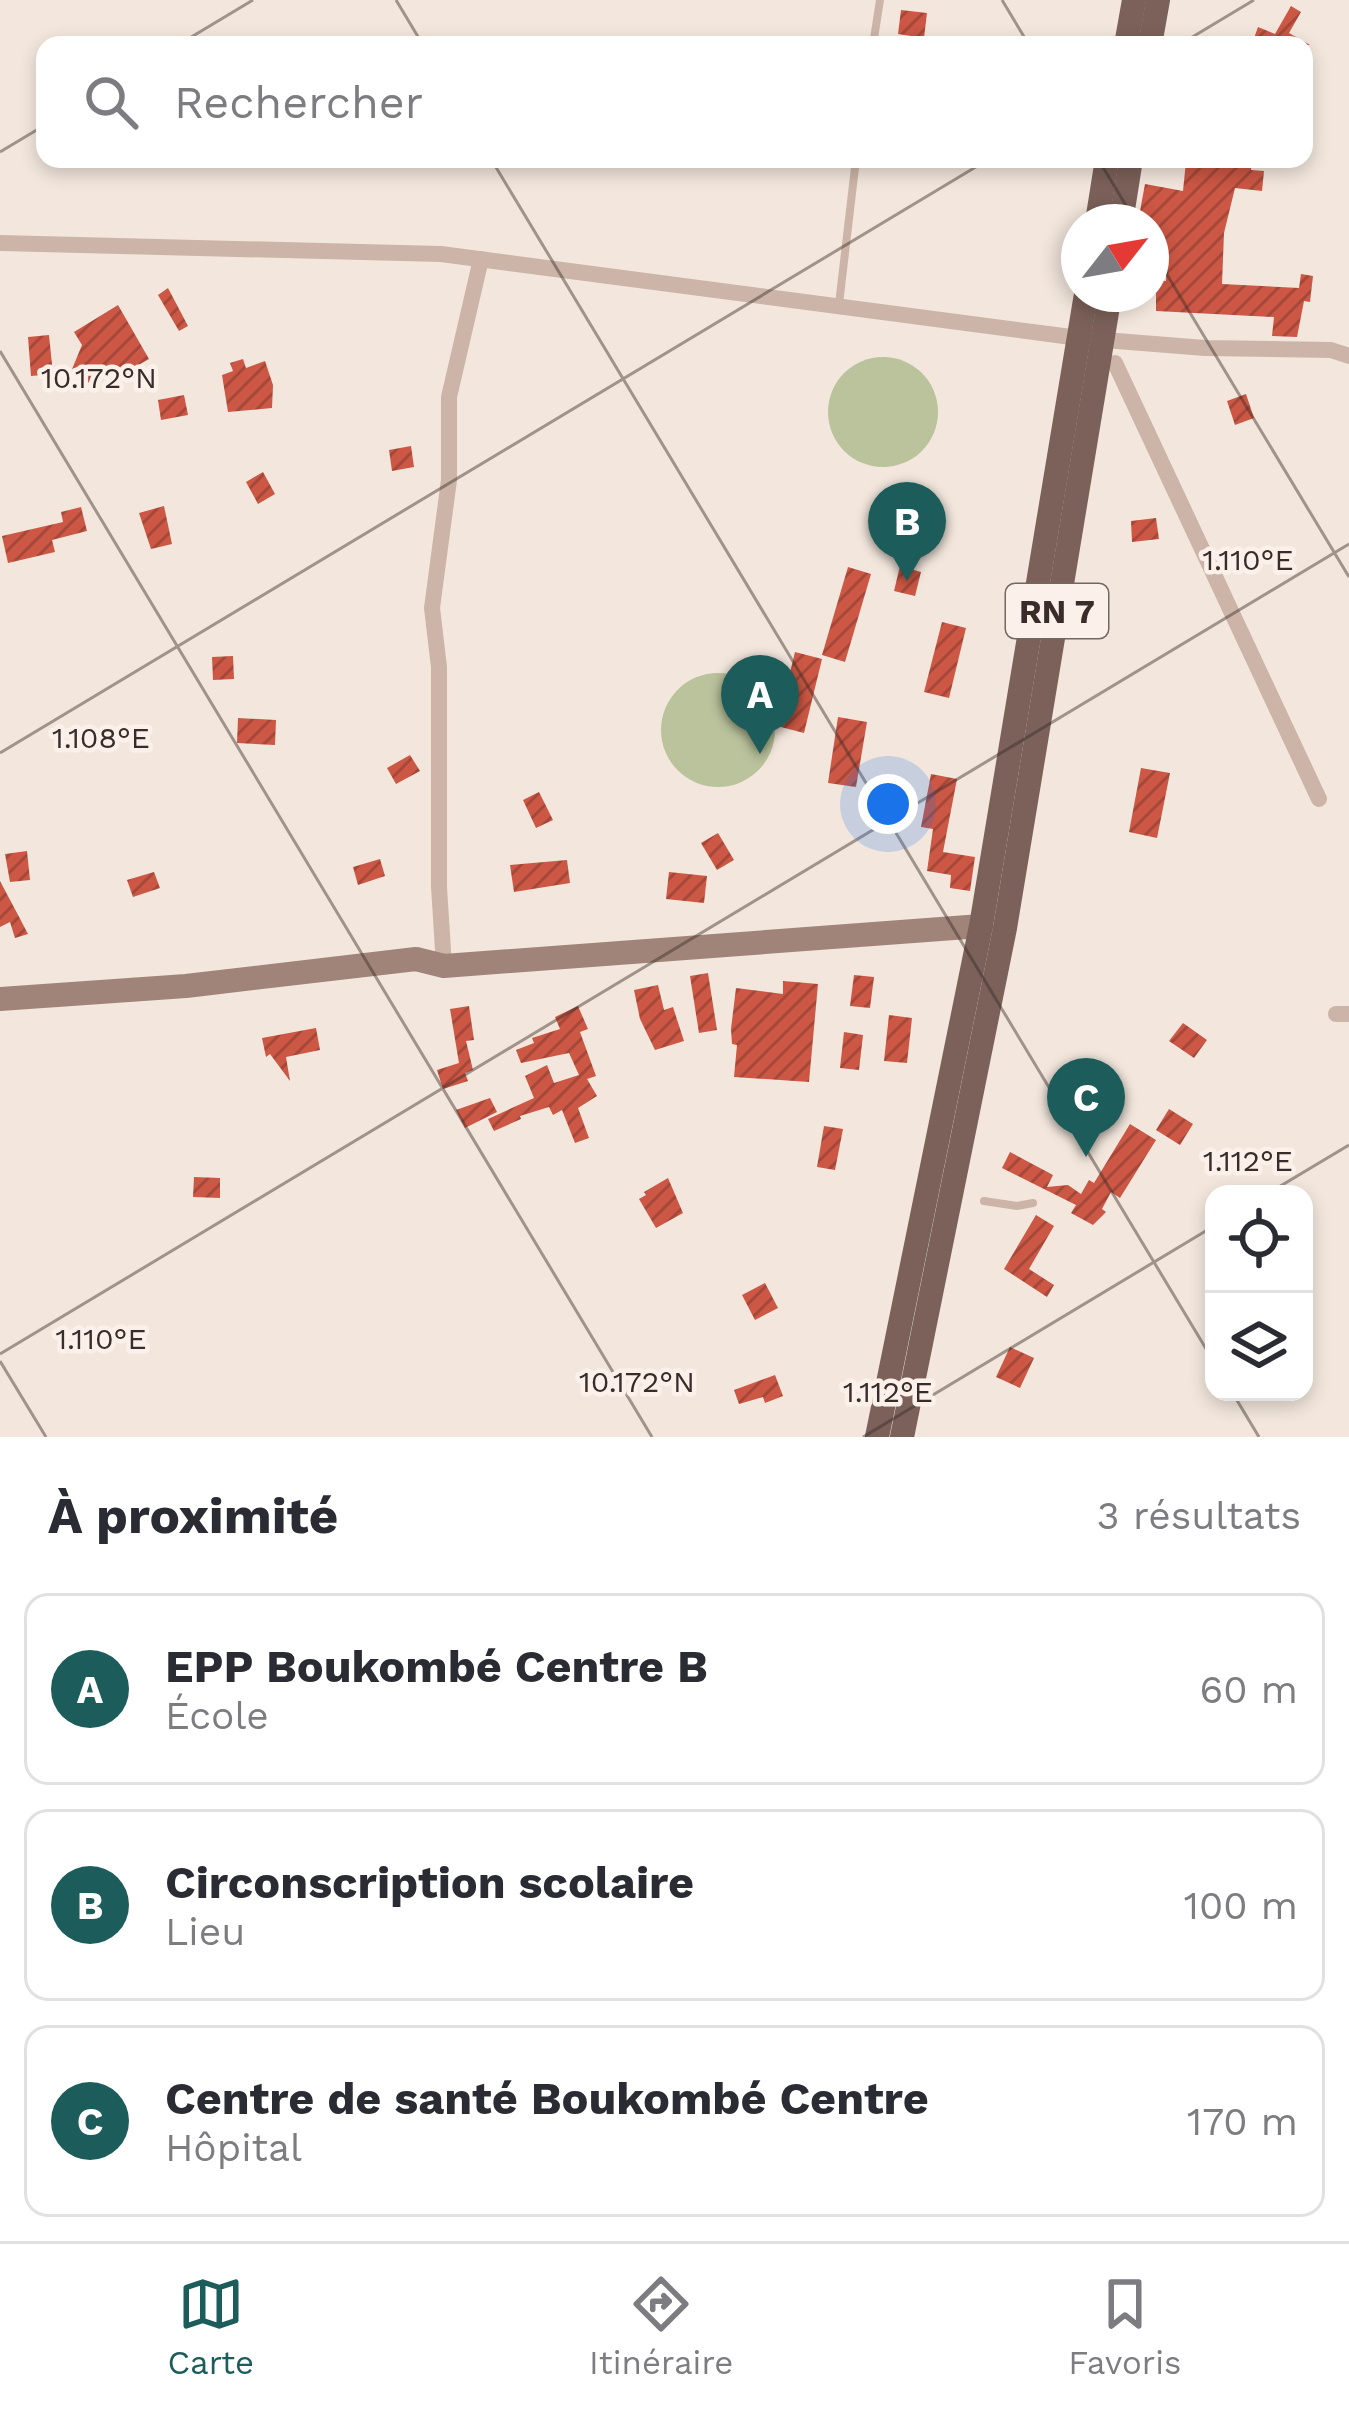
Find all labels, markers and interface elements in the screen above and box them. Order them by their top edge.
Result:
search box [36,36,1313,168]
icon: search [78,69,144,135]
text: Rechercher [174,76,423,129]
north arrow [1061,204,1169,312]
text: 10.172°N [41,360,157,395]
pin: B [868,482,946,581]
text: 1.110°E [1202,542,1294,577]
road number: RN 7 [1006,584,1108,638]
pin: A [721,655,799,754]
text: 1.108°E [52,720,150,755]
your location [858,774,918,834]
pin: C [1047,1058,1125,1157]
text: 1.112°E [1203,1143,1293,1178]
map controls [1205,1185,1313,1401]
button: locate [1205,1185,1313,1293]
button: layers [1205,1293,1313,1401]
text: 1.110°E [55,1321,147,1356]
text: 10.172°N [579,1364,695,1399]
text: 1.112°E [843,1374,933,1409]
text: À proximité [48,1486,338,1545]
text: 3 résultats [1097,1493,1301,1538]
text: EPP Boukombé Centre B [165,1640,708,1693]
text: A [77,1667,103,1712]
text: 60 m [1200,1667,1298,1712]
text: École [165,1693,269,1738]
text: Circonscription scolaire [165,1856,694,1909]
text: B [77,1883,103,1928]
text: 100 m [1184,1883,1298,1928]
text: Lieu [165,1909,245,1954]
text: Centre de santé Boukombé Centre [165,2072,929,2125]
text: C [77,2099,103,2144]
text: 170 m [1187,2099,1298,2144]
text: Hôpital [165,2125,302,2170]
tab: Carte [167,2271,254,2382]
tab: Itinéraire [589,2271,733,2382]
tab: Favoris [1068,2271,1182,2382]

